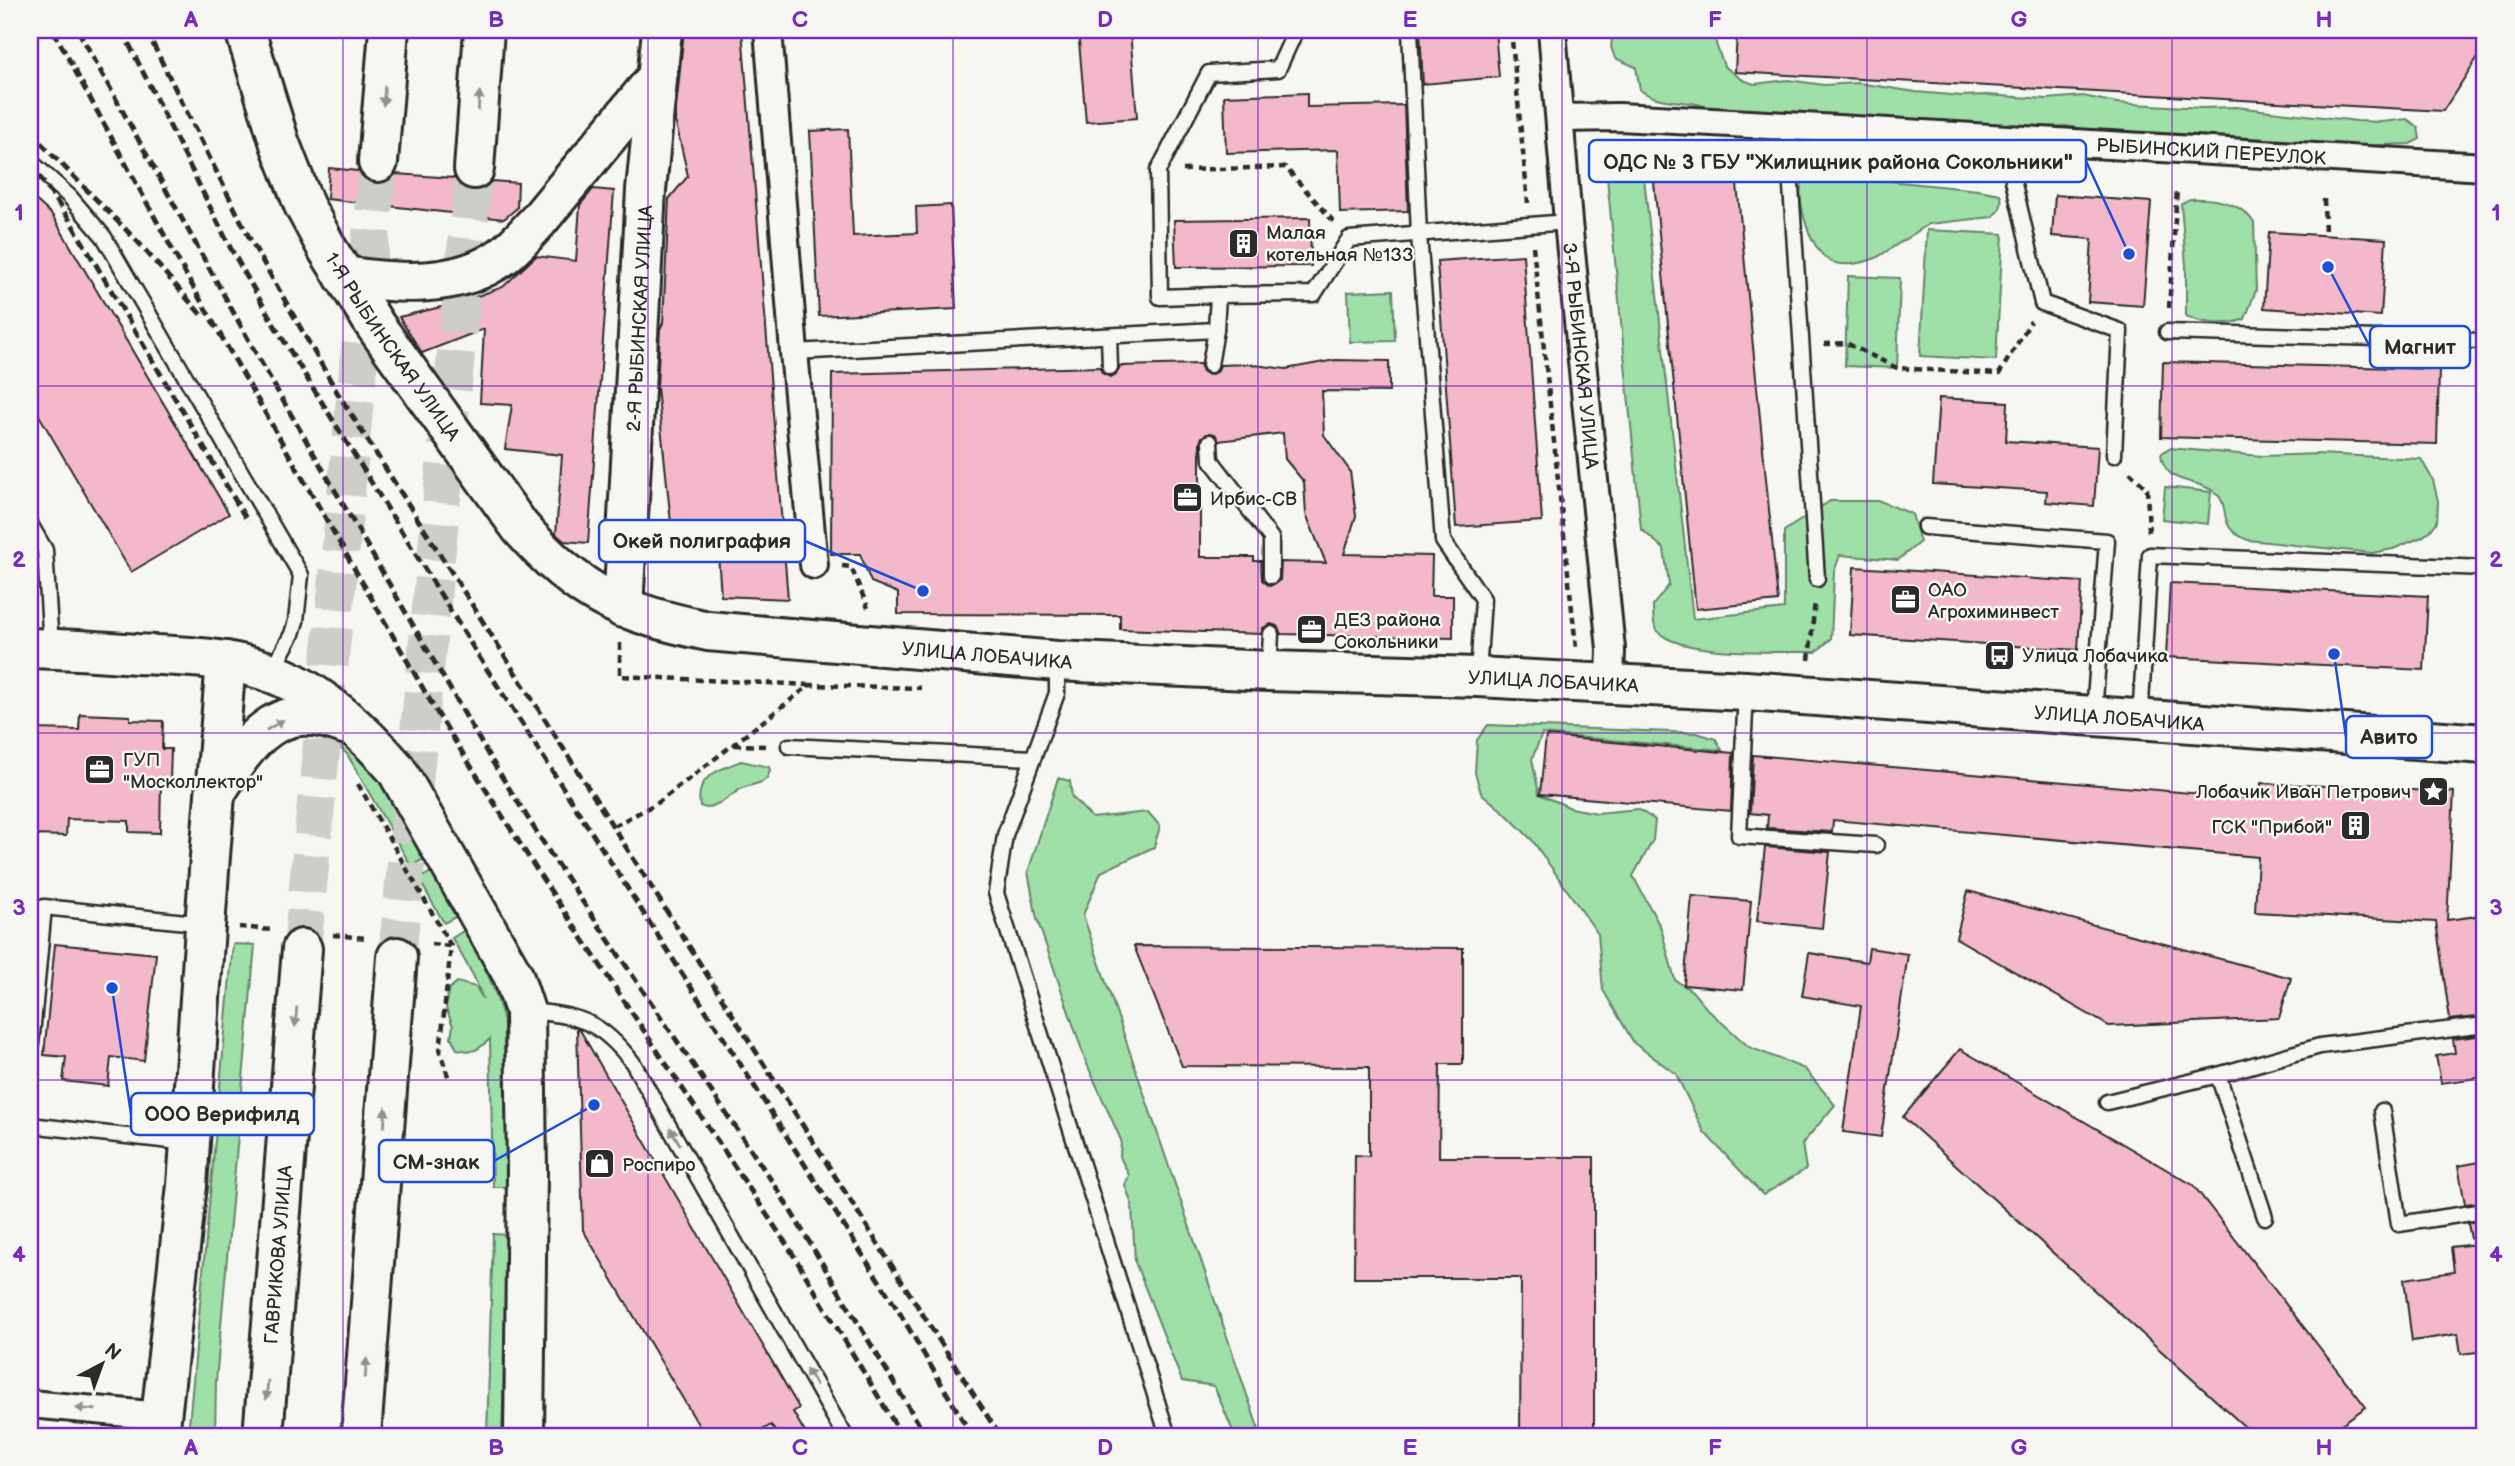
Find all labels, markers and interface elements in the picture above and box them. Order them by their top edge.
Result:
text: A [183,6,199,34]
text: B [488,6,504,34]
text: C [792,6,808,34]
text: D [1097,6,1113,34]
text: E [1403,6,1418,34]
text: F [1708,6,1722,34]
text: G [2011,6,2028,34]
text: H [2315,6,2333,34]
one-way arrow [378,85,389,107]
one-way arrow [474,90,485,112]
street label: РЫБИНСКИЙ ПЕРЕУЛОК [2095,134,2327,171]
callout: ОДС № 3 ГБУ "Жилищник района Сокольники" [1589,140,2086,182]
text: ОДС № 3 ГБУ "Жилищник района Сокольники" [1603,150,2073,175]
text: 1 [14,199,24,227]
text: 1 [2491,199,2501,227]
street label: 2-Я РЫБИНСКАЯ УЛИЦА [623,204,658,432]
place label: Малая котельная №133 [1266,222,1414,267]
building icon: Малая котельная №133 [1226,226,1260,260]
street label: 3-Я РЫБИНСКАЯ УЛИЦА [1557,242,1603,471]
street label: 1-Я РЫБИНСКАЯ УЛИЦА [319,249,465,446]
callout: Магнит [2370,326,2470,368]
text: Магнит [2384,335,2456,360]
office icon: Ирбис-СВ [1170,481,1204,515]
place label: Ирбис-СВ [1210,488,1297,511]
callout: Окей полиграфия [599,520,805,562]
text: Окей полиграфия [613,529,791,554]
text: 2 [12,546,26,574]
text: 2 [2489,546,2503,574]
place label: ОАО Агрохиминвест [1927,579,2059,624]
office icon: ОАО Агрохиминвест [1888,583,1922,617]
place label: ДЕЗ района Сокольники [1334,609,1441,654]
office icon: ДЕЗ района Сокольники [1294,613,1328,647]
street label: УЛИЦА ЛОБАЧИКА [901,638,1073,675]
bus stop icon: Улица Лобачика [1982,638,2016,672]
place label: Улица Лобачика [2022,645,2168,668]
street label: УЛИЦА ЛОБАЧИКА [1468,667,1640,698]
street label: УЛИЦА ЛОБАЧИКА [2033,702,2205,737]
callout: Авито [2346,716,2432,758]
one-way arrow [265,719,284,731]
text: Авито [2359,725,2418,750]
place label: ГУП "Москоллектор" [123,749,263,794]
office icon: ГУП "Москоллектор" [83,753,117,787]
place icon: Лобачик Иван Петрович [2417,774,2451,808]
place label: Лобачик Иван Петрович [2195,781,2411,804]
building icon: ГСК "Прибой" [2338,809,2372,843]
place label: ГСК "Прибой" [2211,816,2332,839]
text: 3 [12,894,26,922]
text: 3 [2489,894,2503,922]
one-way arrow [290,1006,301,1028]
callout: ООО Верифилд [131,1093,314,1135]
text: ООО Верифилд [145,1102,300,1127]
one-way arrow [380,1106,391,1128]
one-way arrow [669,1127,681,1146]
callout: СМ-знак [379,1140,494,1182]
shop icon: Роспиро [582,1147,616,1181]
text: СМ-знак [393,1150,480,1175]
place label: Роспиро [622,1154,696,1177]
street label: ГАВРИКОВА УЛИЦА [260,1164,298,1345]
text: 4 [12,1241,26,1269]
text: 4 [2489,1241,2503,1269]
north arrow [66,1330,136,1400]
text: N [99,1339,125,1366]
one-way arrow [361,1357,372,1379]
one-way arrow [805,1367,817,1387]
one-way arrow [261,1379,272,1401]
one-way arrow [74,1403,96,1414]
text: A [183,1434,199,1462]
text: B [488,1434,504,1462]
text: C [792,1434,808,1462]
text: D [1097,1434,1113,1462]
text: E [1403,1434,1418,1462]
text: F [1708,1434,1722,1462]
text: G [2011,1434,2028,1462]
text: H [2315,1434,2333,1462]

